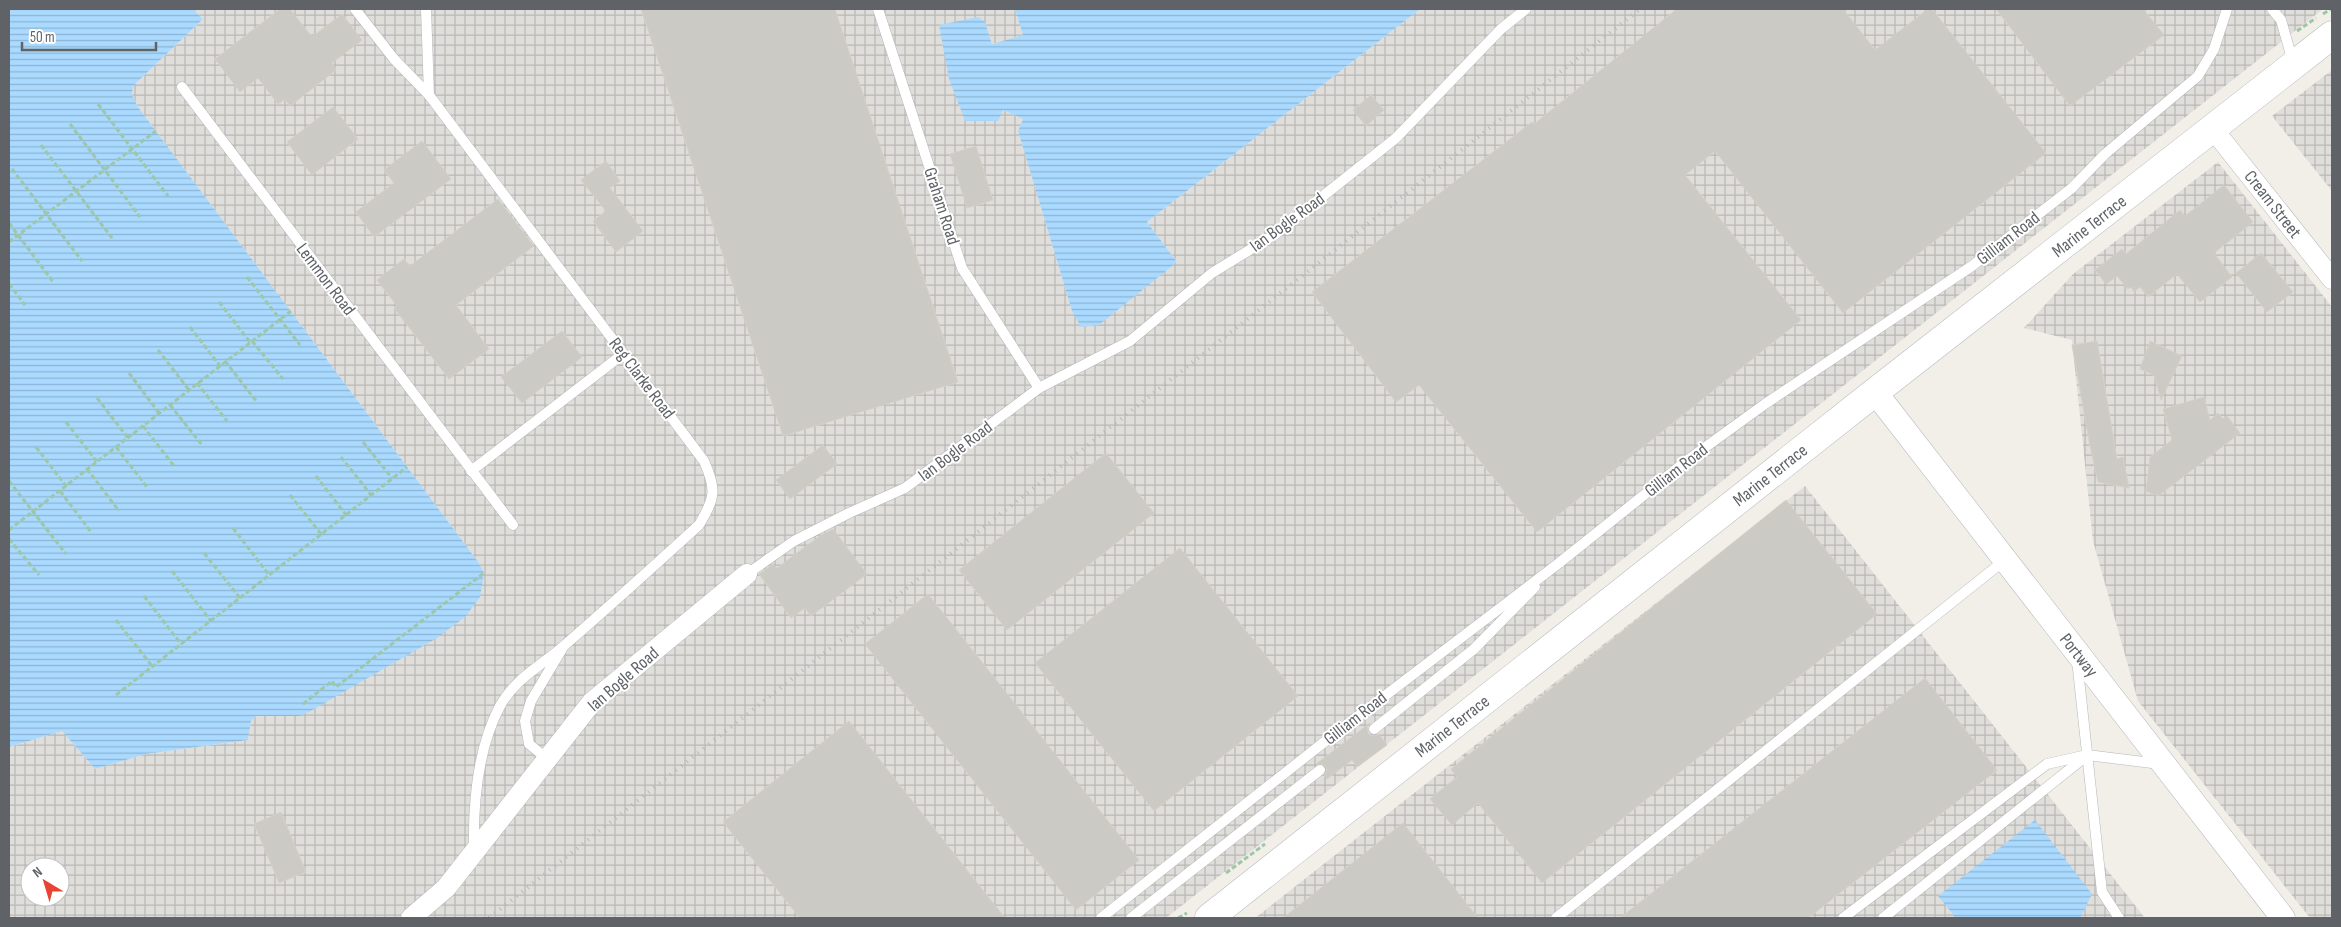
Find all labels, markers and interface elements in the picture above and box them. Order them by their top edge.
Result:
scale bar [22,20,156,52]
text: 50 m [30,28,55,47]
street label: Graham Road [919,165,964,247]
street label: Cream Street [2240,166,2306,243]
street label: Ian Bogle Road [1246,188,1329,257]
street label: Marine Terrace [2048,191,2131,262]
street label: Gilliam Road [1973,207,2044,269]
street label: Lemmon Road [292,239,360,319]
street label: Reg Clarke Road [604,334,679,423]
street label: Ian Bogle Road [914,417,996,486]
street label: Gilliam Road [1641,439,1712,501]
street label: Marine Terrace [1729,440,1812,511]
street label: Portway [2055,629,2102,681]
street label: Ian Bogle Road [584,643,663,716]
street label: Gilliam Road [1320,687,1391,749]
street label: Marine Terrace [1411,691,1494,762]
north arrow [20,857,70,907]
text: N [29,863,45,881]

